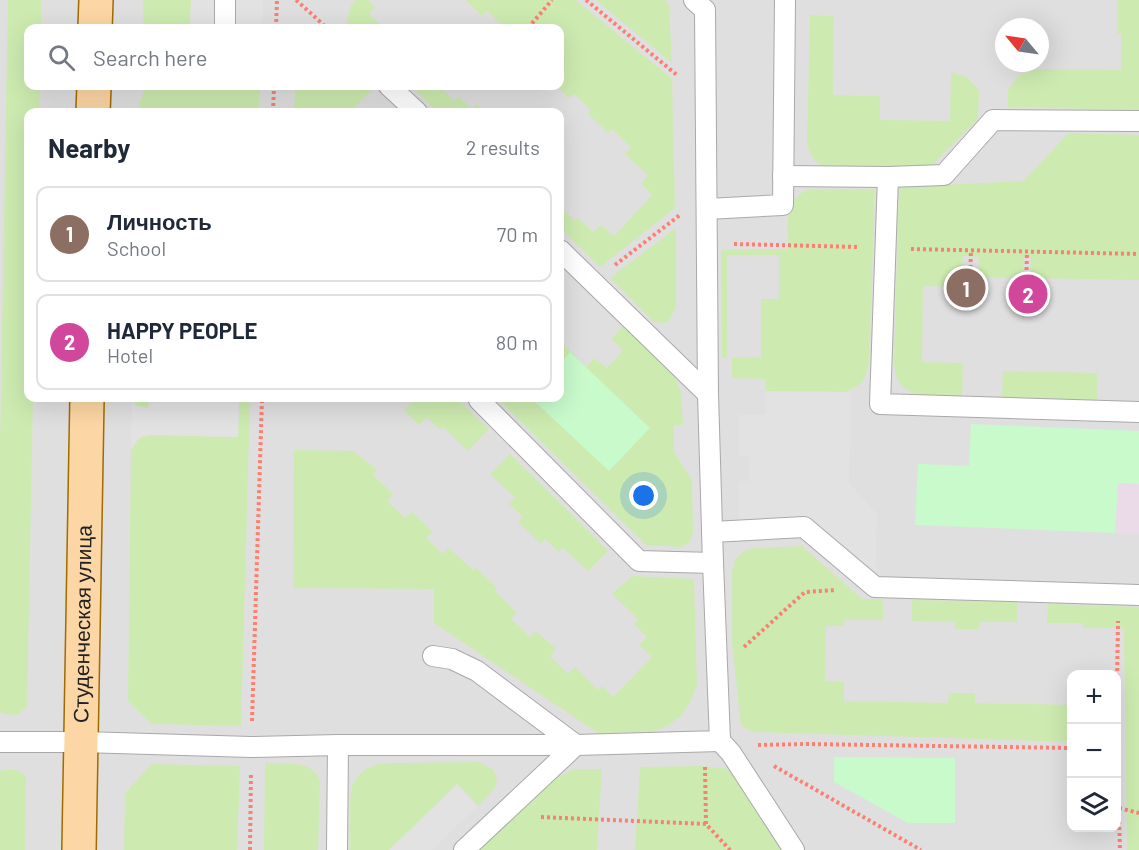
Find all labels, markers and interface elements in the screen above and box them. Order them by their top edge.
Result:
north arrow [995,18,1049,72]
search box [24,24,564,90]
icon: search [45,41,78,74]
text: Search here [93,44,207,70]
text: Nearby [48,132,130,163]
text: 2 results [466,135,540,159]
text: Личность [107,208,212,234]
text: 1 [66,222,73,246]
text: 70 m [497,222,538,246]
text: School [107,236,166,260]
pin: 1 [946,266,986,310]
pin: 2 [1008,272,1048,316]
text: HAPPY PEOPLE [107,317,257,343]
text: 2 [64,330,75,354]
text: 80 m [496,330,538,354]
text: Hotel [107,343,153,367]
your location [629,481,658,510]
street label: Студенческая улица [67,524,96,723]
map controls [1067,670,1121,832]
button: + [1067,670,1121,724]
button: − [1067,724,1121,778]
button: layers [1067,778,1121,832]

